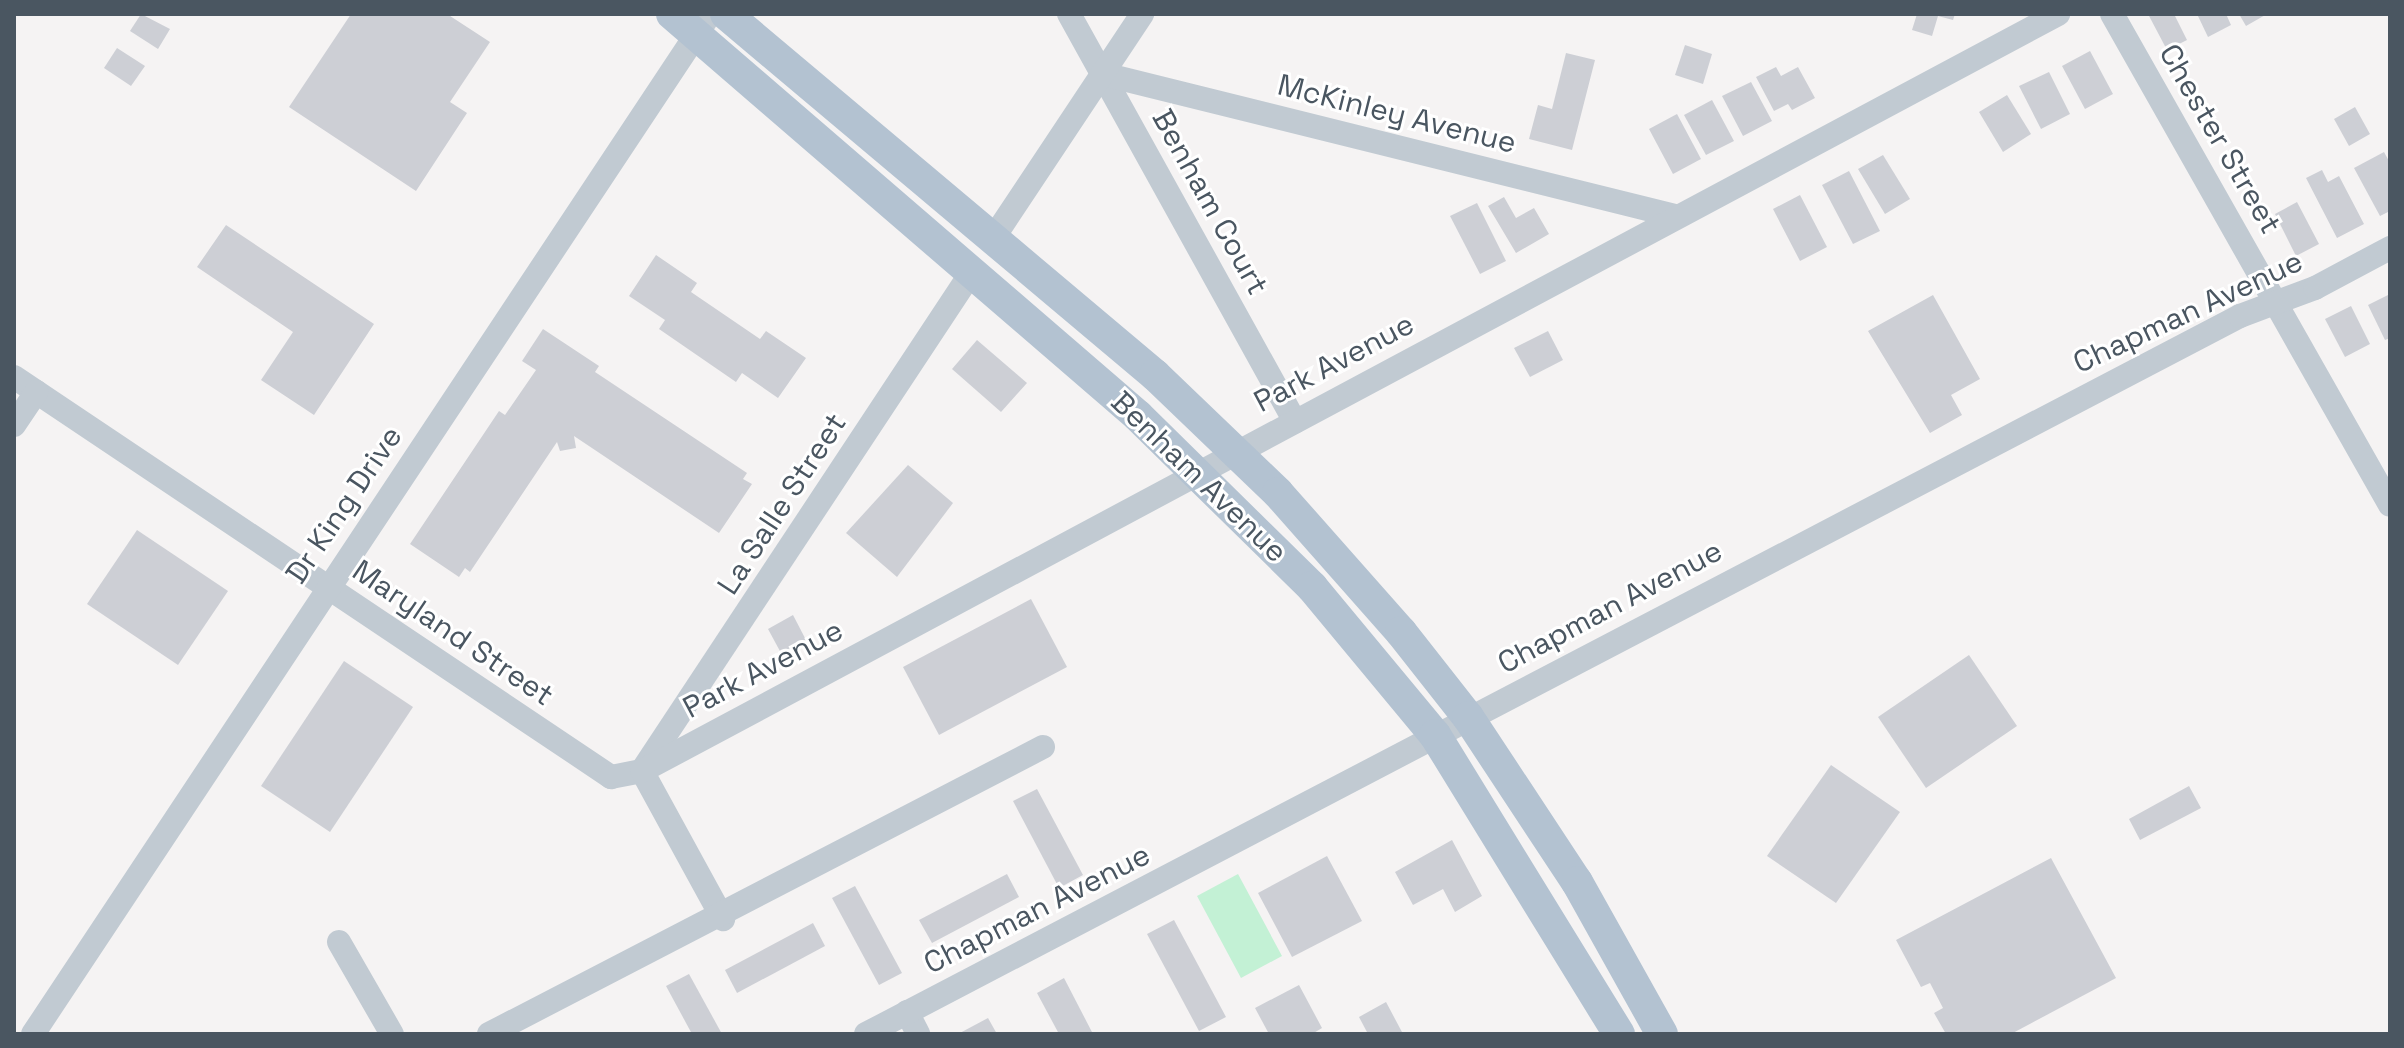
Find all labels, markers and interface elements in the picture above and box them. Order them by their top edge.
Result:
street label: Chester Street [2151,38,2289,240]
street label: McKinley Avenue [1274,67,1520,161]
street label: Benham Court [1144,103,1276,301]
street label: Chapman Avenue [2067,243,2309,381]
street label: Park Avenue [1248,306,1420,420]
street label: Benham Avenue [1103,384,1295,570]
street label: La Salle Street [710,407,854,601]
street label: Dr King Drive [278,420,410,590]
street label: Chapman Avenue [1491,533,1729,681]
street label: Maryland Street [346,552,560,714]
street label: Park Avenue [677,612,849,726]
street label: Chapman Avenue [918,836,1156,982]

